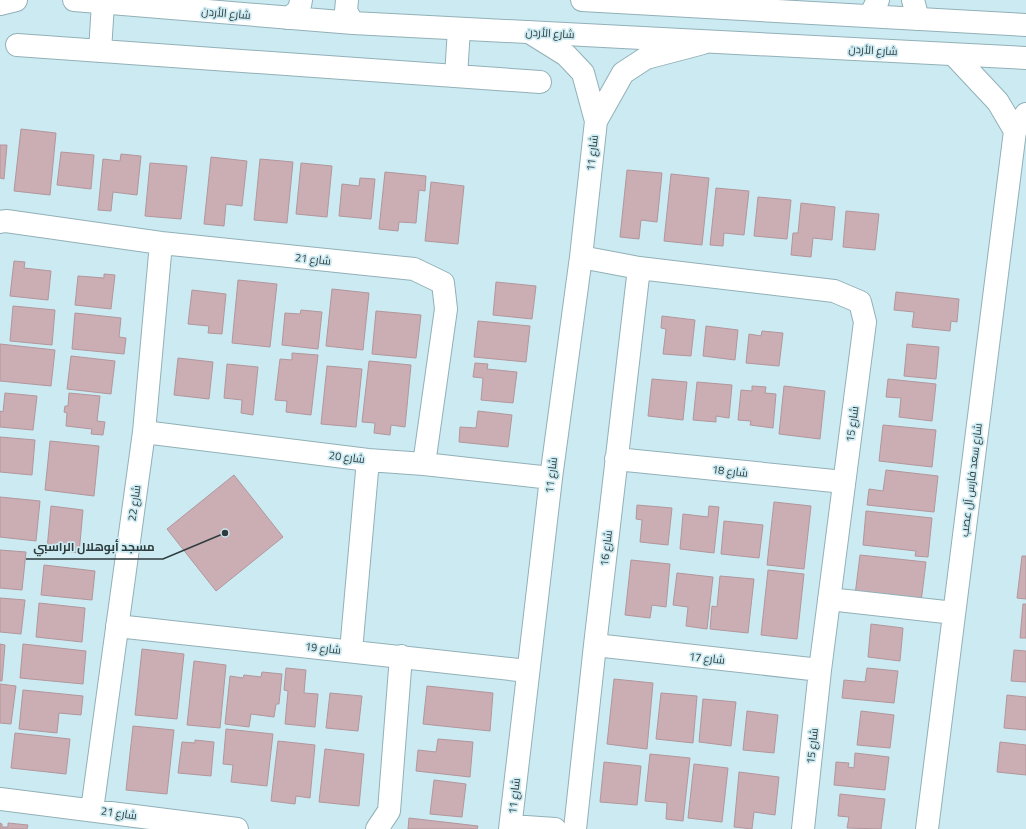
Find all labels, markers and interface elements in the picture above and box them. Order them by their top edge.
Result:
street label: شارع الأردن [201,3,251,23]
street label: شارع الأردن [525,24,575,42]
street label: شارع الأردن [848,41,898,59]
street label: شارع 11 [582,134,602,172]
street label: شارع 21 [294,249,332,269]
street label: شارع 15 [842,405,862,443]
street label: شارع سعد فارس آل عصب [956,422,986,538]
street label: شارع 20 [328,447,366,467]
street label: شارع 11 [541,456,561,494]
street label: شارع 18 [711,461,749,481]
street label: شارع 22 [124,484,144,522]
street label: شارع 16 [596,529,616,567]
callout: مسجد أبوهلال الراسبي [26,535,163,559]
text: مسجد أبوهلال الراسبي [33,537,155,557]
street label: شارع 19 [304,638,342,658]
street label: شارع 17 [688,648,726,668]
street label: شارع 15 [802,727,822,765]
street label: شارع 11 [504,777,524,815]
street label: شارع 21 [100,803,138,823]

